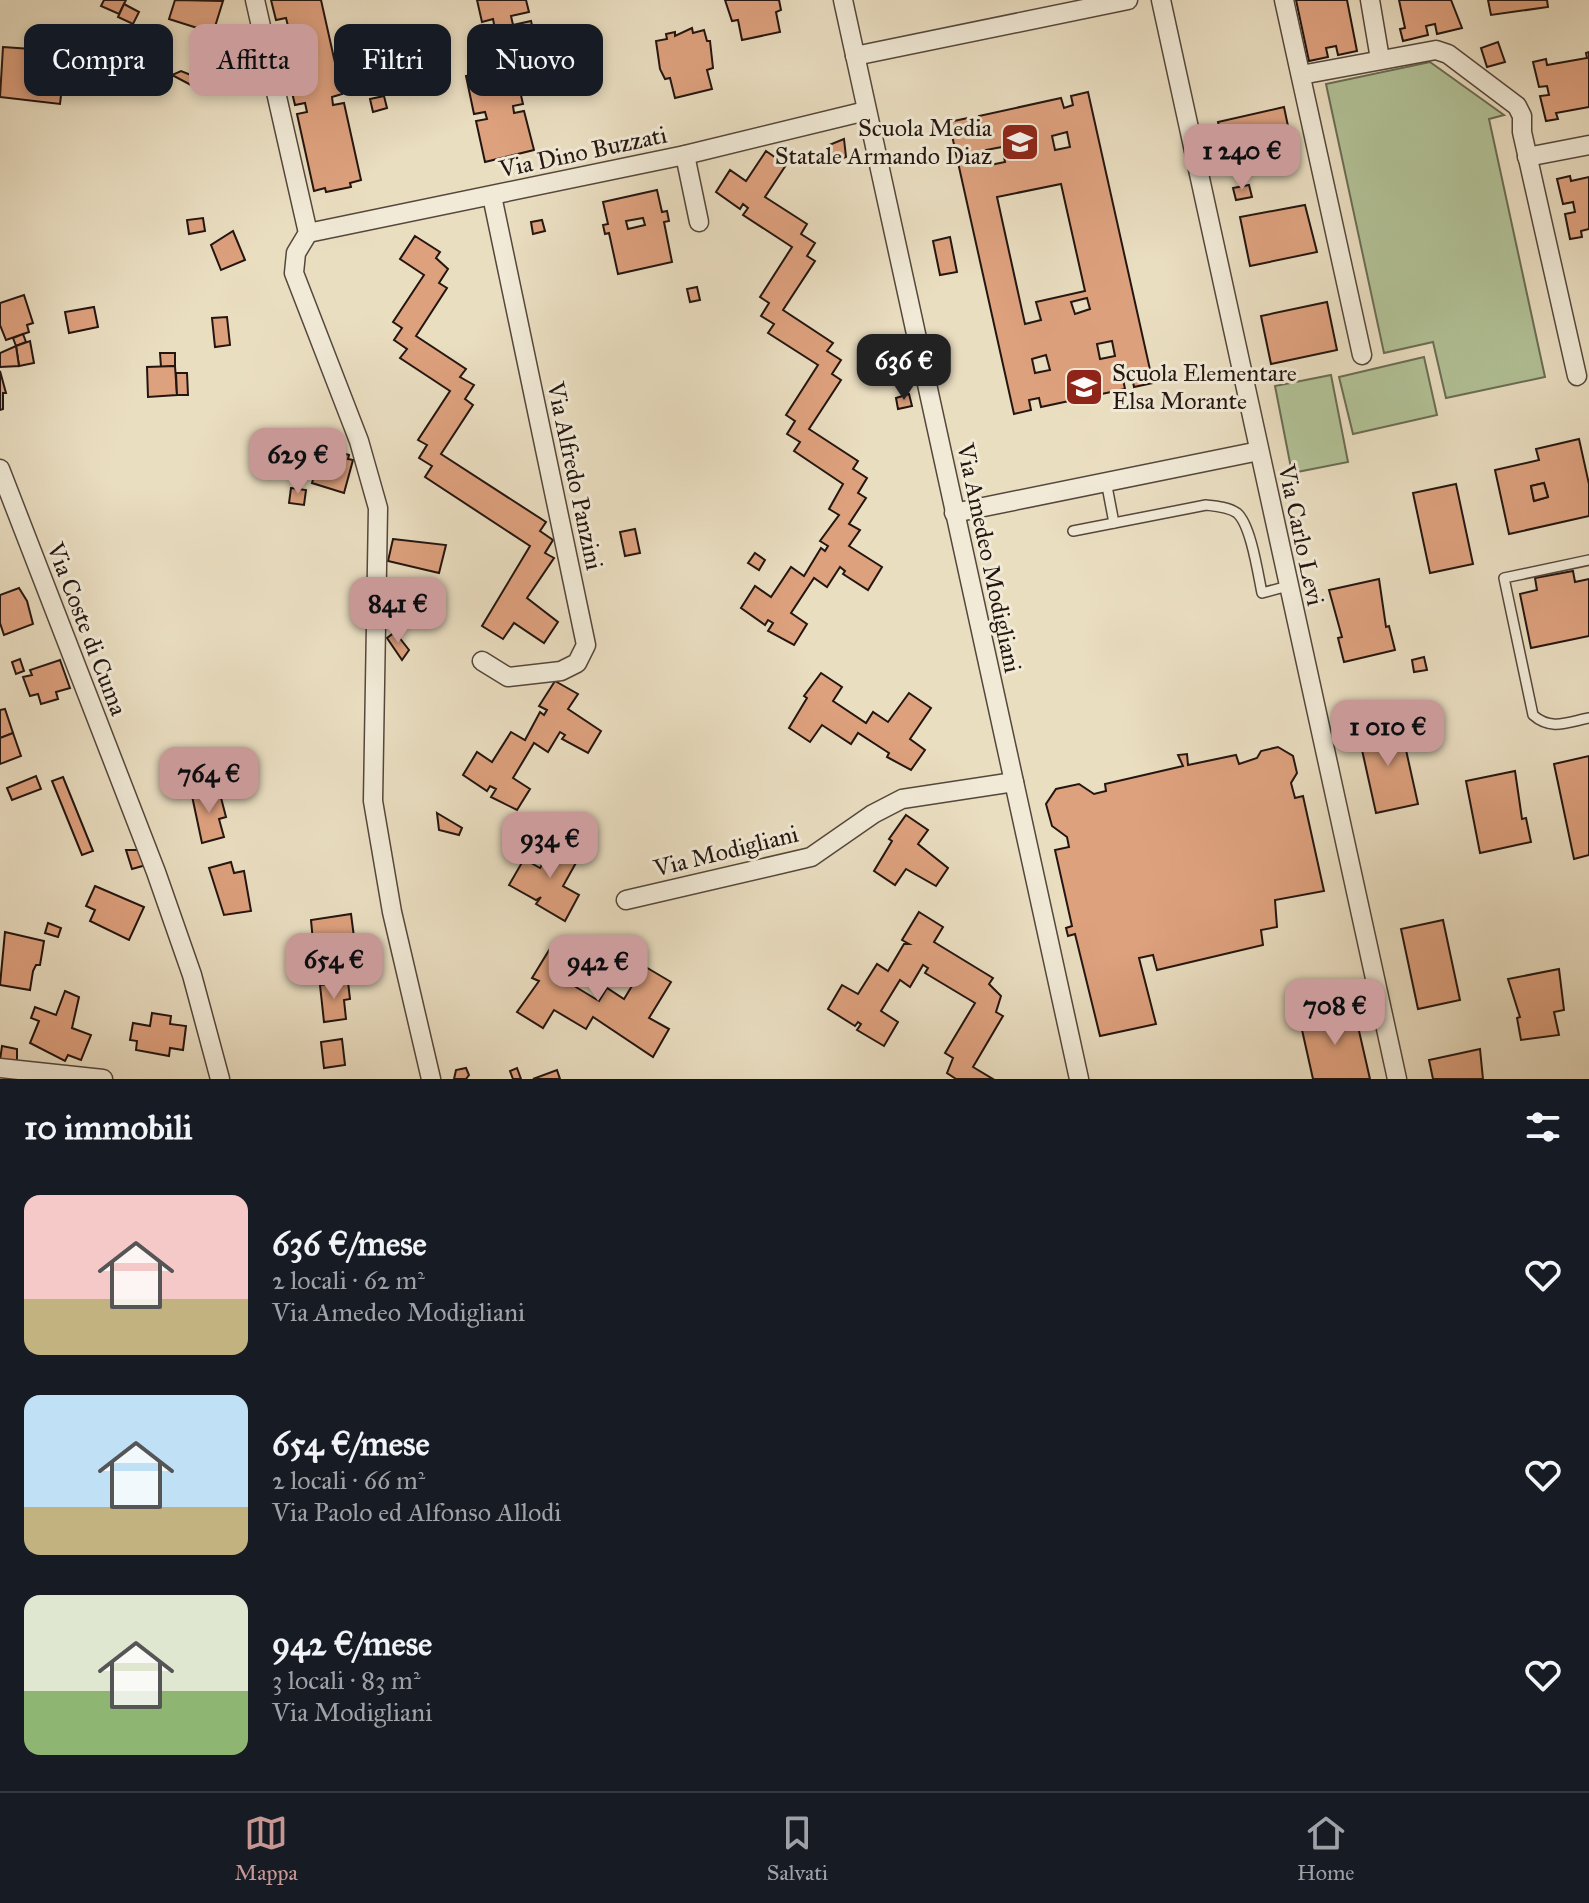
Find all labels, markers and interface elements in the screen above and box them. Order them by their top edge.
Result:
chip: Compra [24,24,173,96]
chip: Affitta [189,24,318,96]
chip: Filtri [334,24,451,96]
chip: Nuovo [467,24,603,96]
place label: Scuola Media Statale Armando Diaz [775,113,993,171]
street label: Via Dino Buzzati [495,120,670,185]
school or university icon: Scuola Media Statale Armando Diaz [999,121,1041,163]
pin: 1 240 € [1168,124,1316,192]
text: 1 240 € [1202,134,1282,166]
pin: 636 € [848,334,960,402]
text: 636 € [875,344,933,376]
place label: Scuola Elementare Elsa Morante [1112,358,1297,416]
school or university icon: Scuola Elementare Elsa Morante [1063,366,1105,408]
street label: Via Alfredo Panzini [540,378,610,573]
pin: 629 € [242,428,354,496]
text: 629 € [267,438,329,470]
street label: Via Amedeo Modigliani [950,440,1028,676]
street label: Via Carlo Levi [1271,461,1331,609]
street label: Via Coste di Cuma [40,537,134,721]
pin: 841 € [342,577,454,645]
text: 841 € [368,587,428,619]
pin: 1 010 € [1314,700,1462,768]
text: 1 010 € [1349,710,1427,742]
pin: 764 € [153,747,265,815]
text: 764 € [178,757,240,789]
pin: 934 € [494,812,606,880]
street label: Via Modigliani [650,818,802,884]
text: 934 € [520,822,580,854]
pin: 654 € [278,933,390,1001]
pin: 942 € [542,935,654,1003]
text: 654 € [304,943,364,975]
text: 942 € [567,945,629,977]
pin: 708 € [1279,979,1391,1047]
text: 708 € [1303,989,1367,1021]
icon: filters [1521,1105,1565,1149]
text: 10 immobili [24,1107,192,1148]
text: 636 €/mese [272,1223,427,1264]
icon: home [88,1227,184,1323]
icon: heart [1521,1253,1565,1297]
text: 2 locali · 62 m² [272,1264,425,1296]
text: Via Amedeo Modigliani [272,1296,525,1328]
text: 654 €/mese [272,1423,430,1464]
icon: home [88,1427,184,1523]
icon: heart [1521,1453,1565,1497]
text: 2 locali · 66 m² [272,1464,425,1496]
text: Via Paolo ed Alfonso Allodi [272,1496,562,1528]
text: 942 €/mese [272,1623,432,1664]
icon: home [88,1627,184,1723]
icon: heart [1521,1653,1565,1697]
text: 3 locali · 83 m² [272,1664,420,1696]
text: Via Modigliani [272,1696,432,1728]
tab: Mappa [234,1811,298,1886]
tab: Salvati [767,1811,828,1886]
tab: Home [1297,1811,1355,1886]

